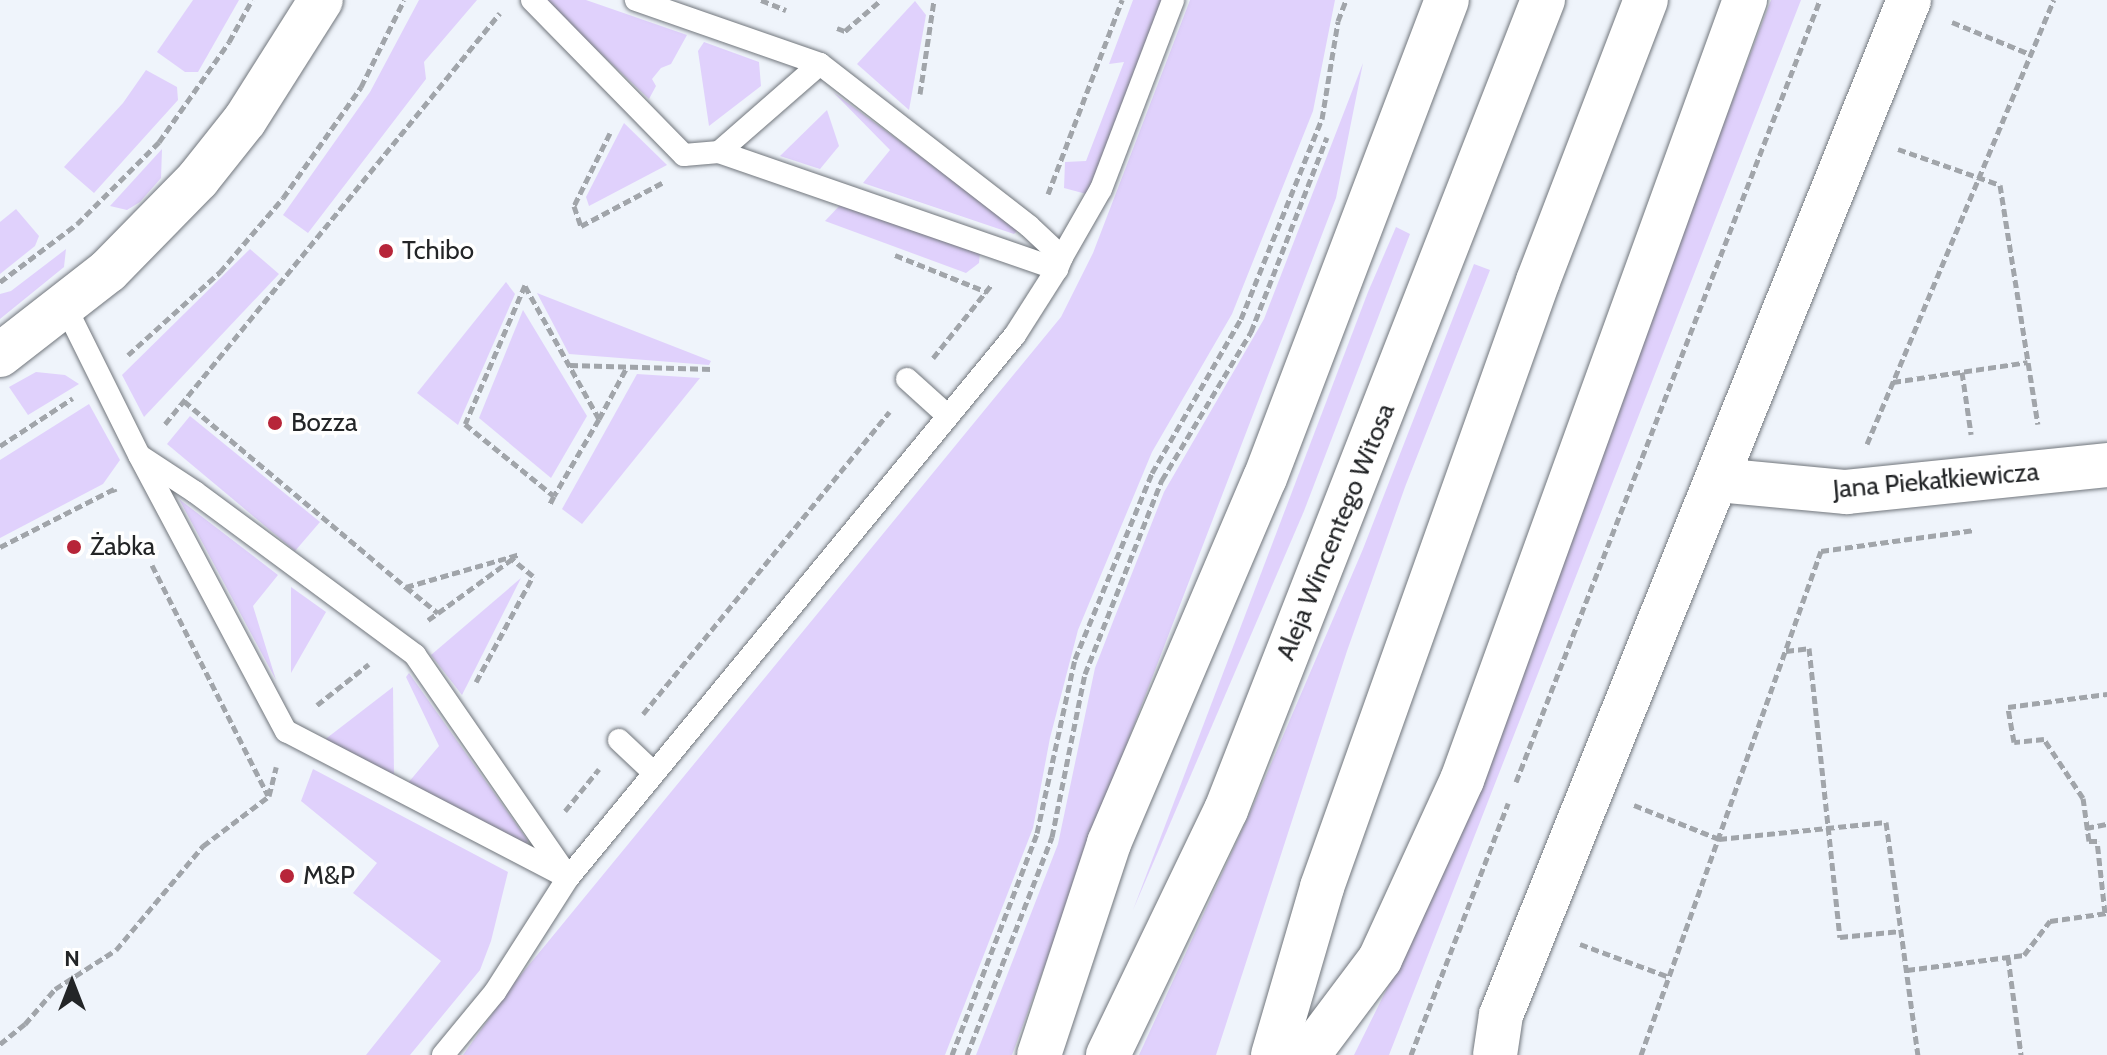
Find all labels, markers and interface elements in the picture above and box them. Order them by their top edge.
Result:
place label: Tchibo [402,235,474,267]
marker: Tchibo [377,242,395,260]
street label: Aleja Wincentego Witosa [1270,399,1402,665]
place label: Bozza [291,407,358,439]
marker: Bozza [266,414,284,432]
street label: Jana Piekałkiewicza [1832,456,2040,506]
place label: Żabka [90,531,155,563]
marker: Żabka [65,538,83,556]
place label: M&P [303,860,355,892]
marker: M&P [278,867,296,885]
north arrow [32,943,112,1023]
text: N [64,945,80,972]

